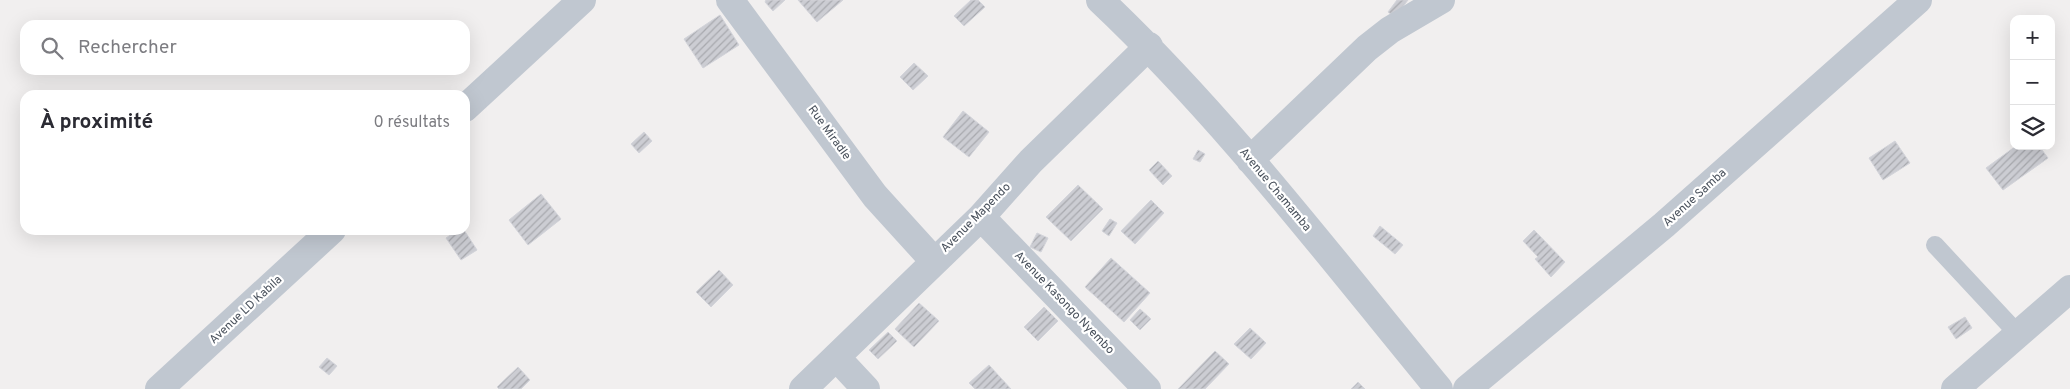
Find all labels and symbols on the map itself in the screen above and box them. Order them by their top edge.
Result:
street label: Rue Miradle [804,103,854,163]
street label: Avenue Chamamba [1235,145,1315,235]
street label: Avenue Samba [1660,165,1730,231]
street label: Avenue Mapendo [938,179,1015,256]
street label: Avenue Kasongo Nyembo [1011,248,1118,358]
street label: Avenue LD Kabila [206,272,286,348]

